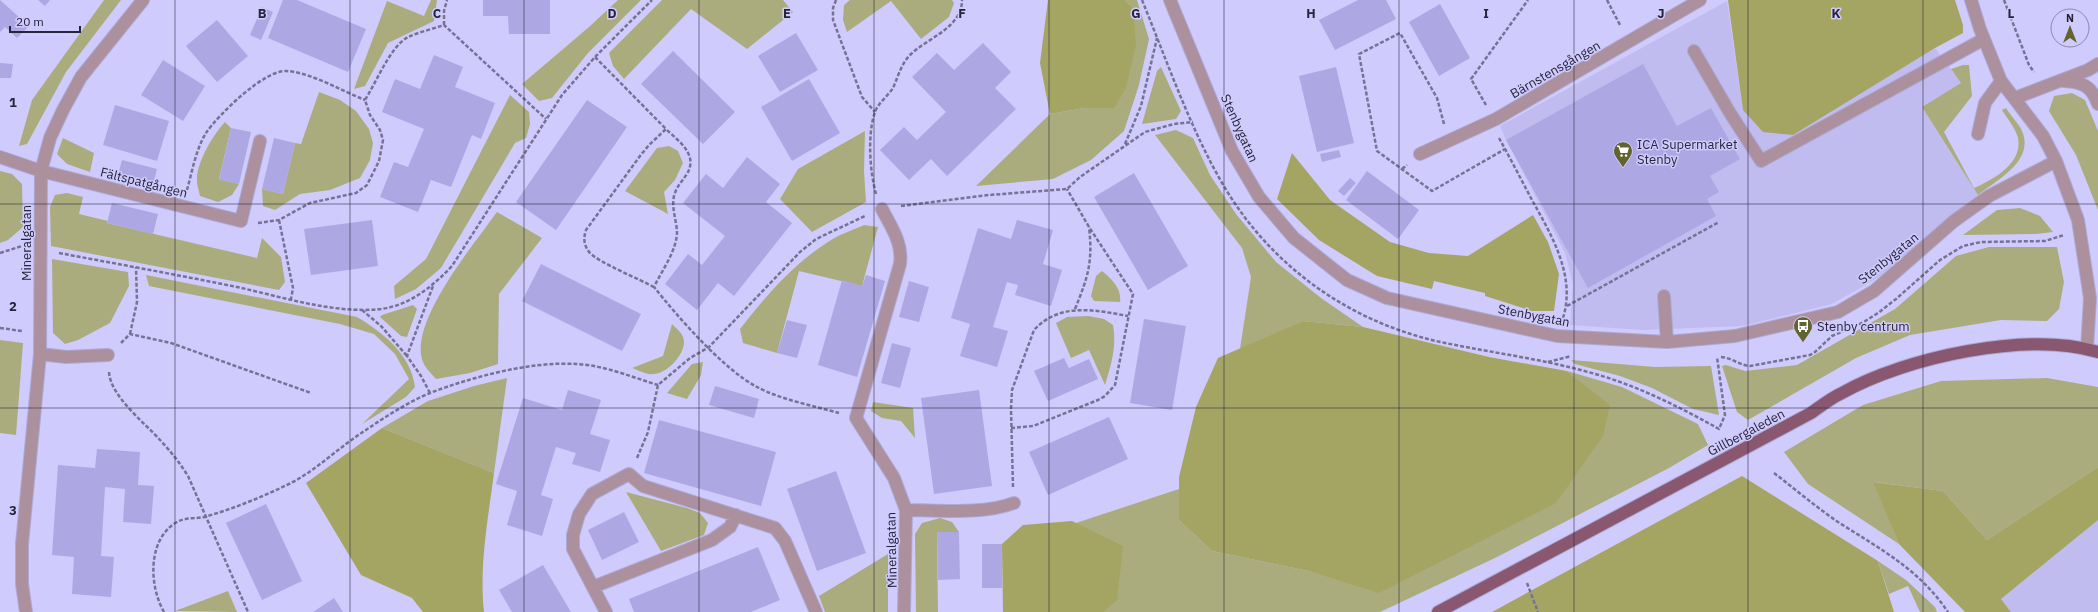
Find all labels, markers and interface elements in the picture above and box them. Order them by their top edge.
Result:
text: B [258,5,267,22]
text: C [433,5,442,22]
text: D [607,5,617,22]
text: E [783,5,791,22]
text: F [958,5,966,22]
text: G [1131,5,1141,22]
text: H [1306,5,1316,22]
text: I [1483,5,1489,22]
text: J [1657,5,1665,22]
text: K [1831,5,1841,22]
text: L [2008,5,2015,22]
scale bar [10,8,80,34]
north arrow [2050,8,2090,48]
text: N [2066,11,2074,25]
text: 20 m [16,14,44,29]
street label: Bärnstensgången [1507,37,1603,102]
street label: Stenbygatan [1217,91,1262,165]
text: 1 [9,94,17,111]
place label: ICA Supermarket Stenby [1637,136,1737,168]
supermarket icon: ICA Supermarket Stenby [1612,140,1634,168]
street label: Fältspatgången [98,163,189,202]
street label: Mineralgatan [18,205,35,281]
street label: Stenbygatan [1855,229,1922,288]
text: 2 [9,298,17,315]
street label: Stenbygatan [1497,300,1571,331]
bus stop icon: Stenby centrum [1792,315,1814,343]
place label: Stenby centrum [1817,318,1910,335]
street label: Gillbergaleden [1705,405,1788,460]
text: 3 [9,502,17,519]
street label: Mineralgatan [882,512,901,588]

